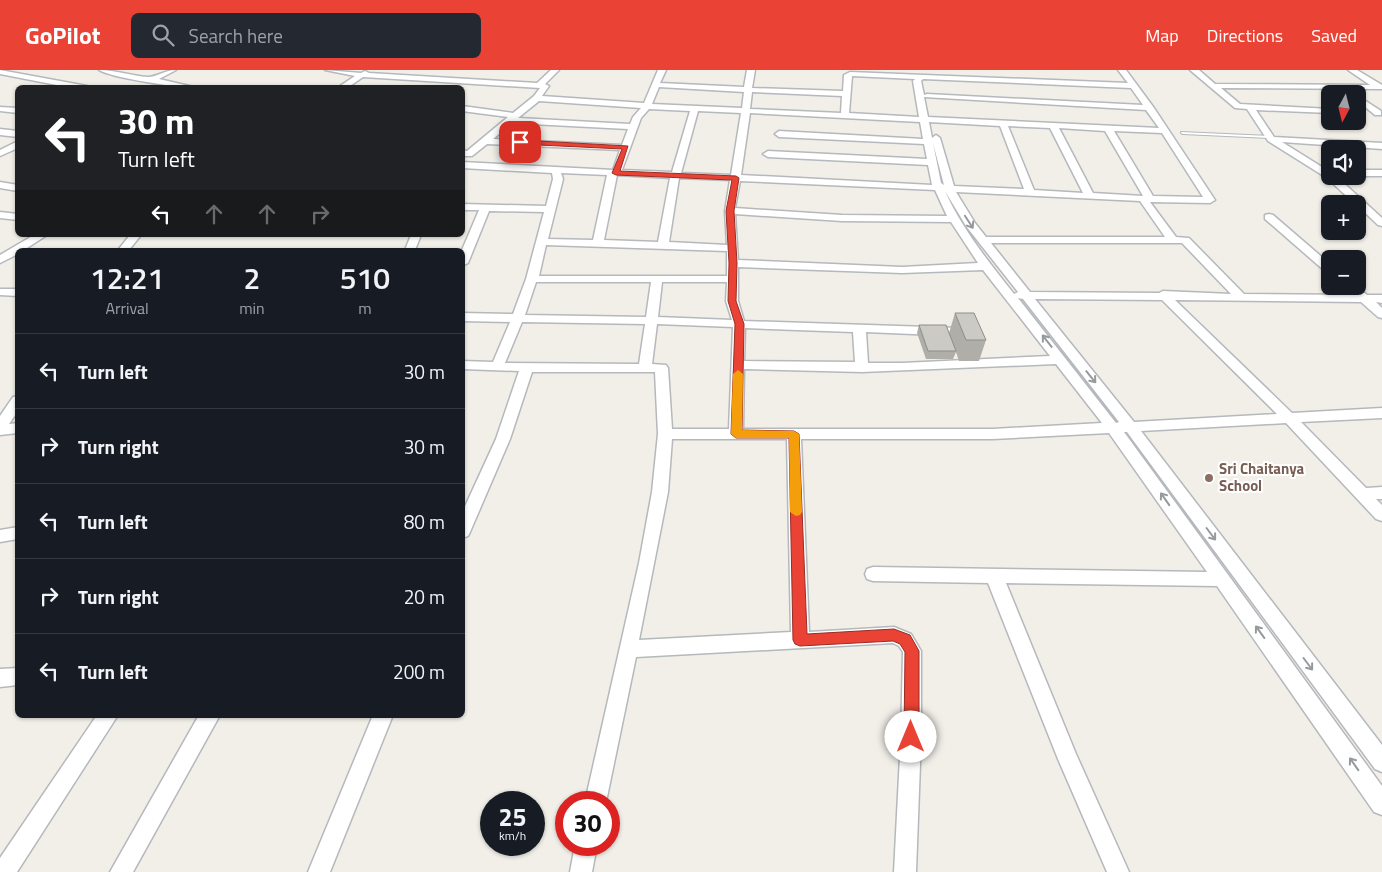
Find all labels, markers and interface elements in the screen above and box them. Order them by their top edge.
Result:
search box [131,13,481,58]
text: GoPilot [25,17,101,53]
icon: search [149,21,177,49]
text: Search here [189,21,283,50]
text: Map [1145,22,1179,49]
text: Directions [1207,22,1283,49]
text: Saved [1311,22,1357,49]
north arrow [1321,85,1366,130]
map controls [1321,85,1366,295]
text: 30 m [118,94,194,148]
icon: left [35,105,100,170]
pin [499,121,541,163]
icon: arrive [506,128,534,156]
button: sound [1321,140,1366,185]
text: Turn left [118,142,195,176]
button: + [1321,195,1366,240]
icon: left [147,200,175,228]
icon: ahead [200,200,228,228]
icon: ahead [253,200,281,228]
icon: right [306,200,334,228]
one-way arrow [964,214,974,228]
button: − [1321,250,1366,295]
text: 12:21 [90,255,164,301]
text: 2 [244,255,260,301]
text: 510 [340,255,390,301]
text: Arrival [105,296,149,320]
text: min [239,296,265,320]
text: m [358,296,372,320]
one-way arrow [1041,335,1052,348]
icon: left [35,357,63,385]
text: Turn left [78,357,148,386]
text: 30 m [404,357,445,386]
one-way arrow [1086,370,1097,383]
icon: right [35,432,63,460]
text: Turn right [78,432,159,461]
text: 30 m [404,432,445,461]
place label: Sri Chaitanya School [1219,457,1305,497]
marker: Sri Chaitanya School [1203,472,1215,484]
one-way arrow [1160,492,1170,506]
icon: left [35,507,63,535]
text: Turn left [78,507,148,536]
text: 80 m [404,507,445,536]
one-way arrow [1206,527,1216,541]
icon: right [35,582,63,610]
text: Turn right [78,582,159,611]
text: 20 m [404,582,445,611]
one-way arrow [1255,625,1265,639]
icon: left [35,657,63,685]
text: Turn left [78,657,148,686]
text: 200 m [393,657,445,686]
one-way arrow [1303,657,1314,670]
position arrow [884,710,936,762]
one-way arrow [1349,757,1359,771]
speed limit sign: 30 [555,791,620,856]
text: 25 [498,798,527,836]
text: km/h [499,826,526,845]

